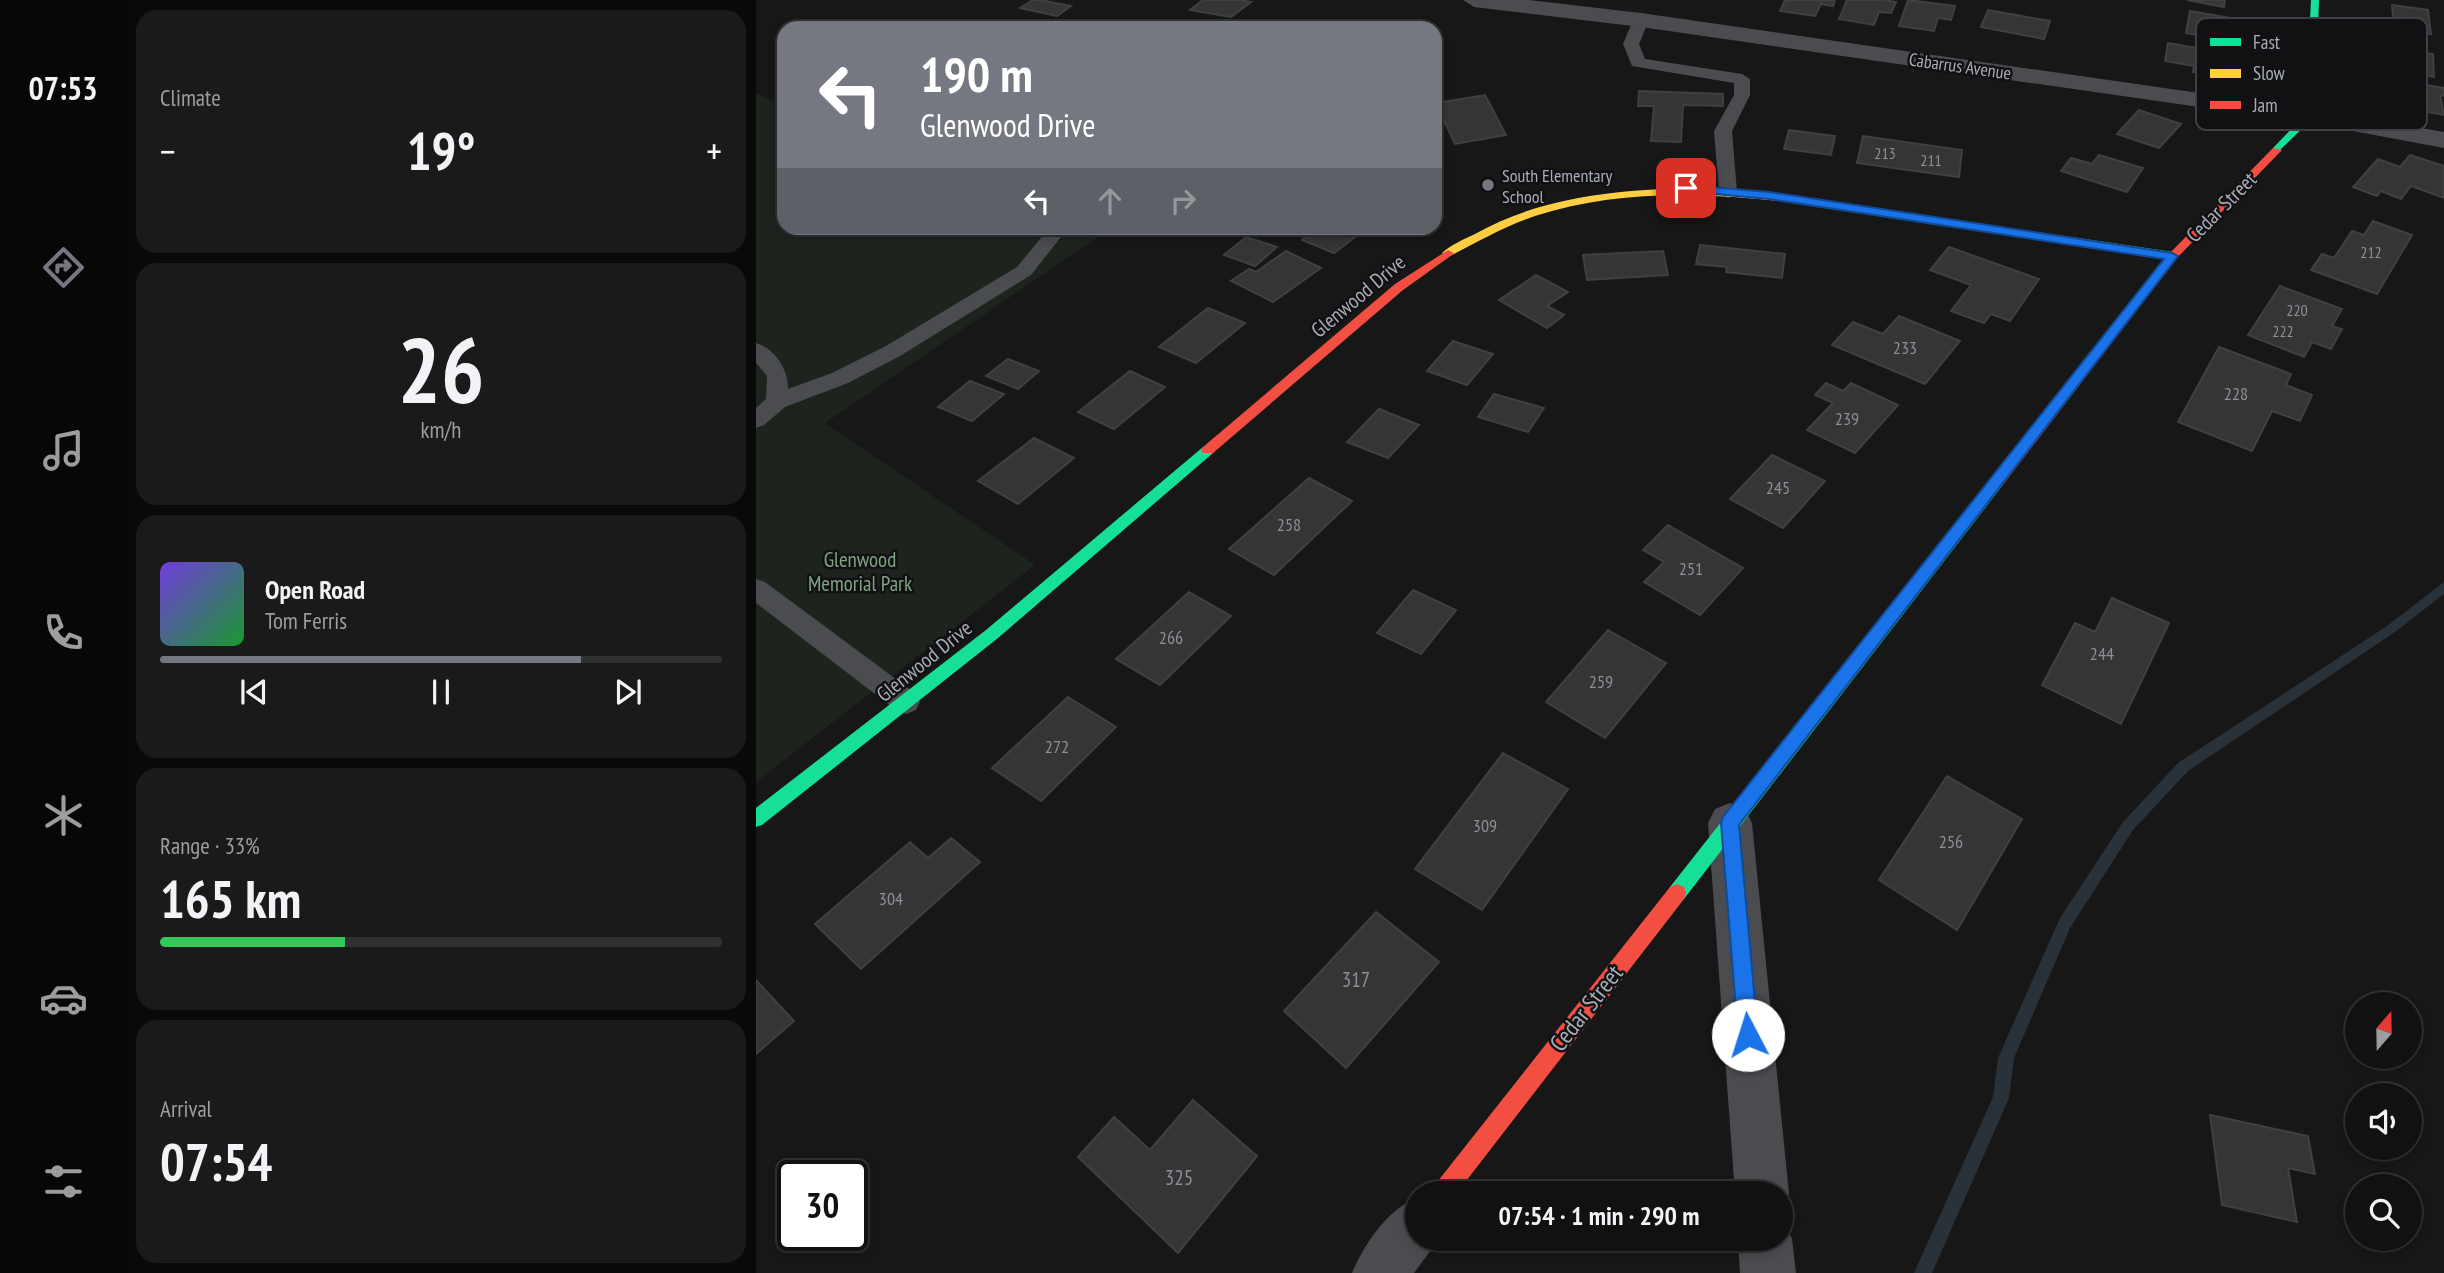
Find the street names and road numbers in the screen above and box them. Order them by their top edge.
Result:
street label: Cabarrus Avenue [1907,47,2013,85]
street label: Cedar Street [2180,166,2262,248]
street label: Glenwood Drive [1305,249,1411,343]
street label: Glenwood Drive [871,614,977,708]
street label: Cedar Street [1543,958,1630,1058]

